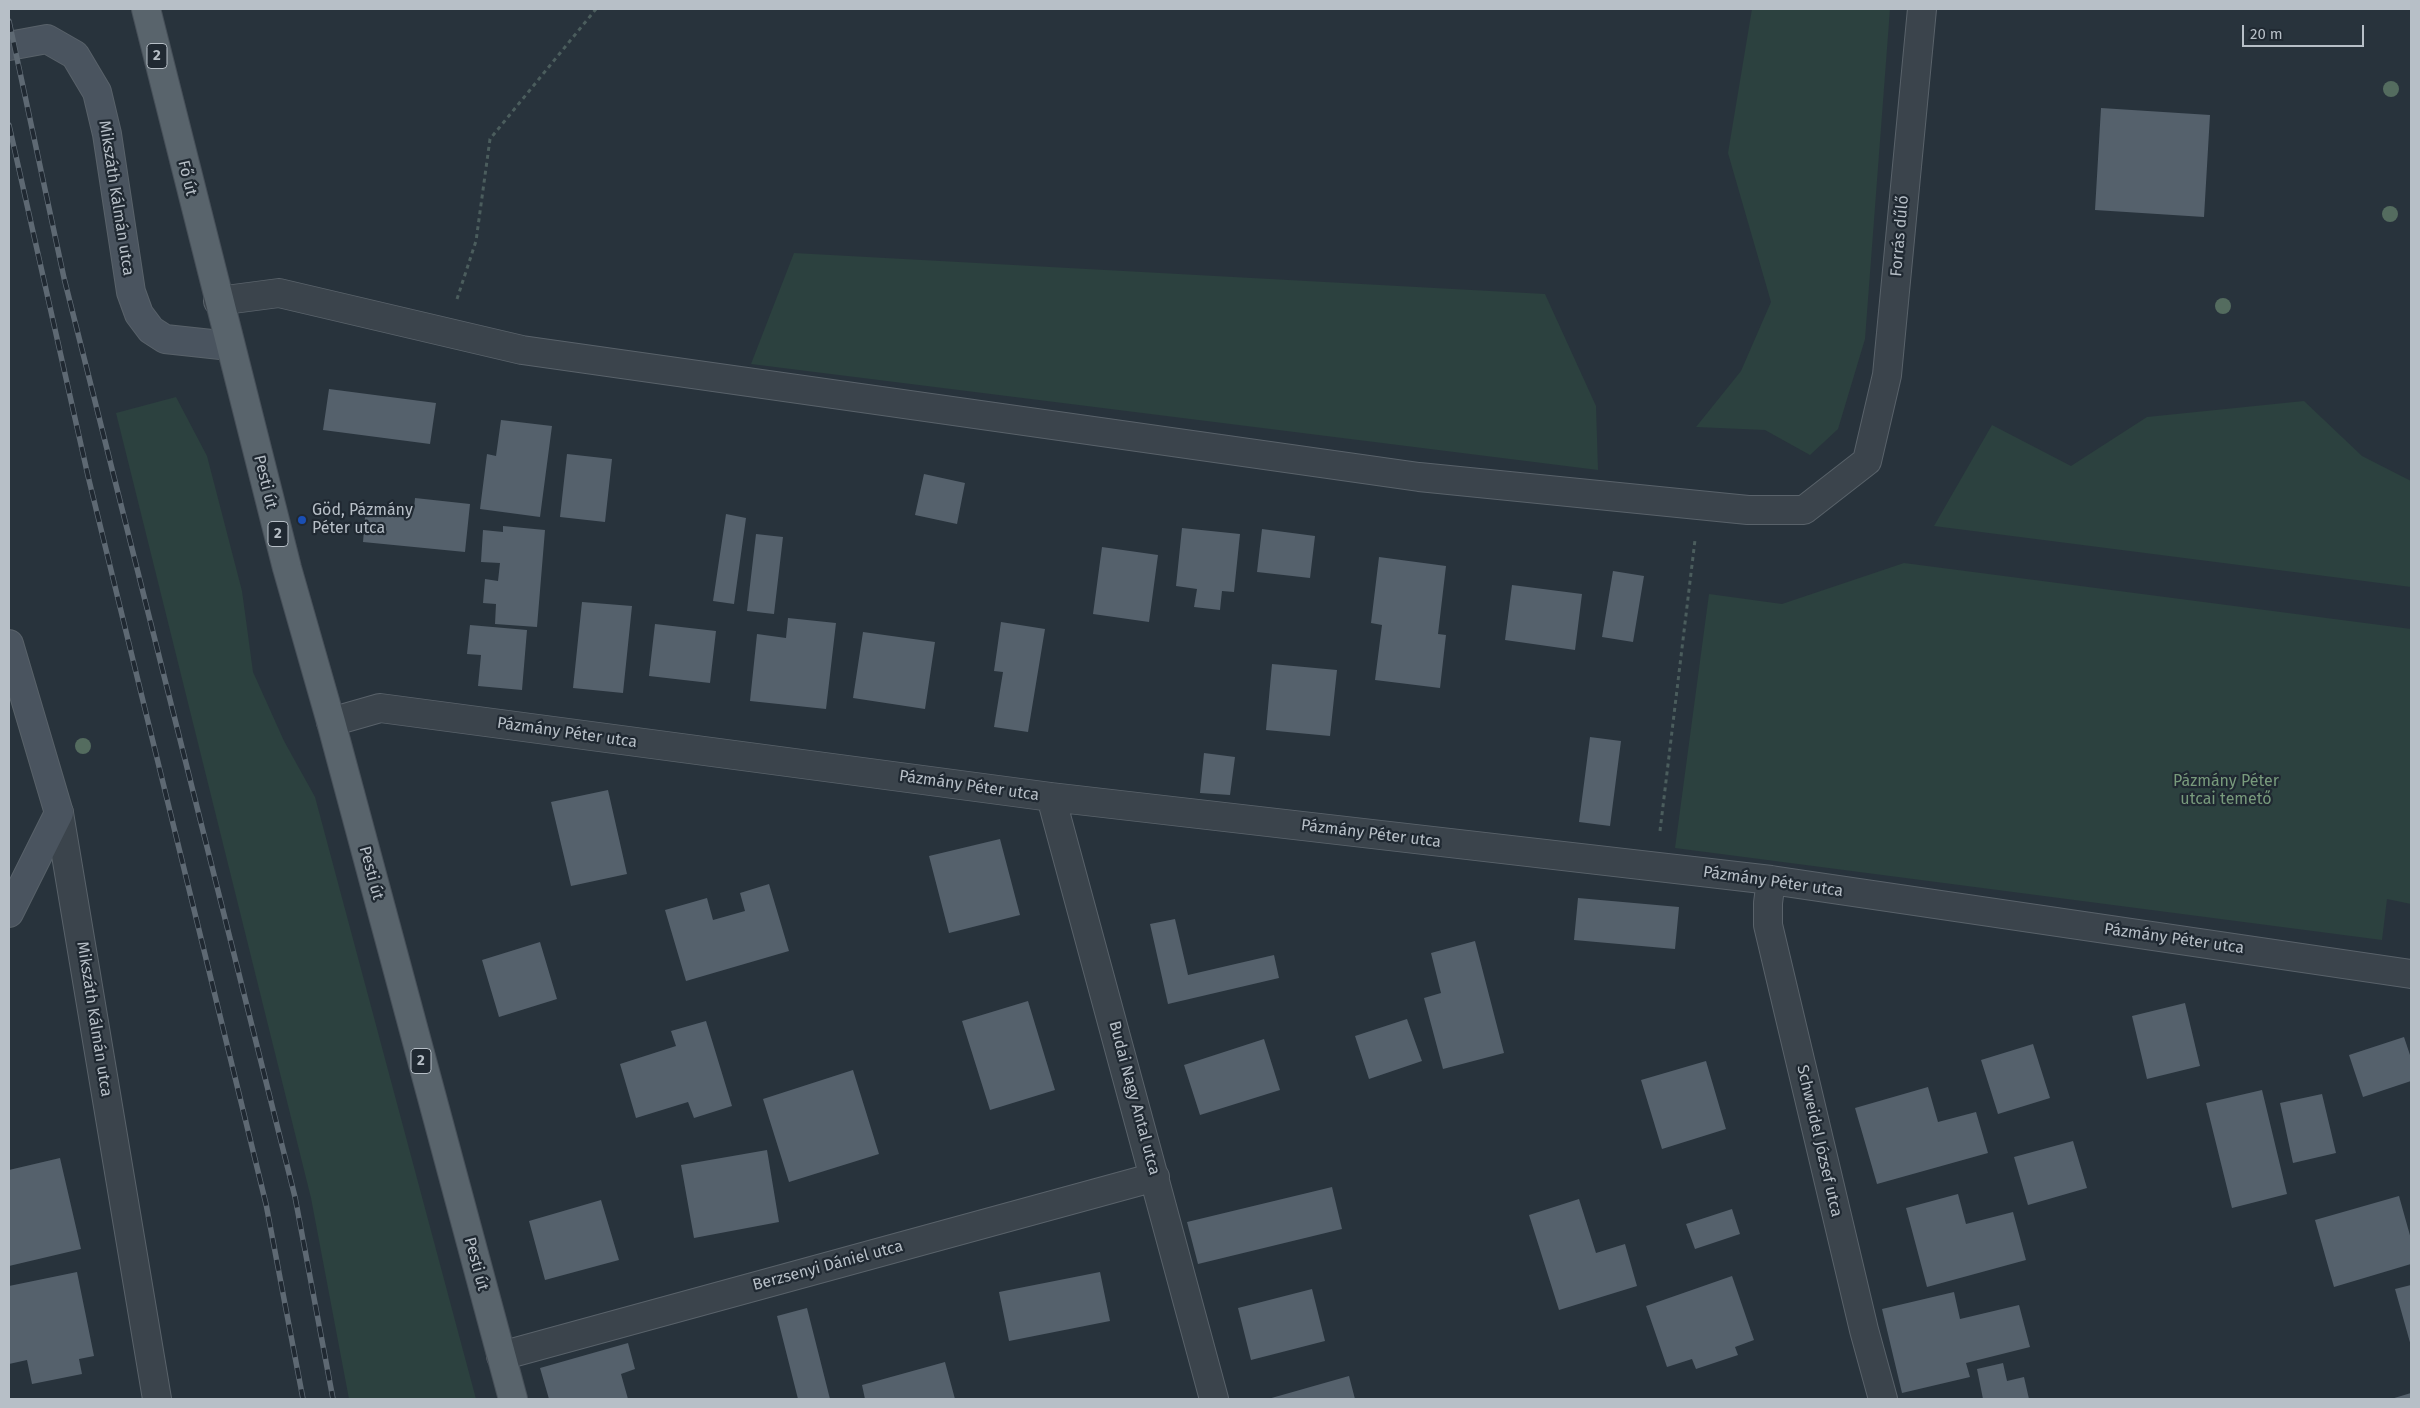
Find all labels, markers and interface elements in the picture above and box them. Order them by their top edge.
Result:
scale bar [2245,15,2368,47]
text: 20 m [2250,25,2283,43]
road number: 2 [147,44,167,68]
street label: Mikszáth Kálmán utca [94,119,138,277]
street label: Fő út [173,158,201,198]
street label: Forrás dűlő [1887,195,1913,277]
street label: Pesti út [249,453,281,511]
place label: Göd, Pázmány Péter utca [312,501,413,539]
marker: Göd, Pázmány Péter utca [296,514,308,526]
road number: 2 [268,522,288,546]
street label: Pázmány Péter utca [496,714,638,752]
street label: Pázmány Péter utca [898,767,1040,805]
park label: Pázmány Péter utcai temető [2173,772,2279,810]
street label: Pázmány Péter utca [1300,816,1442,852]
street label: Pesti út [355,844,387,902]
street label: Pázmány Péter utca [1702,863,1844,901]
street label: Pázmány Péter utca [2103,920,2245,958]
street label: Mikszáth Kálmán utca [72,940,116,1098]
street label: Budai Nagy Antal utca [1104,1019,1164,1177]
road number: 2 [411,1048,431,1074]
street label: Schweidel József utca [1792,1063,1846,1219]
street label: Pesti út [460,1235,492,1293]
street label: Berzsenyi Dániel utca [751,1237,905,1295]

